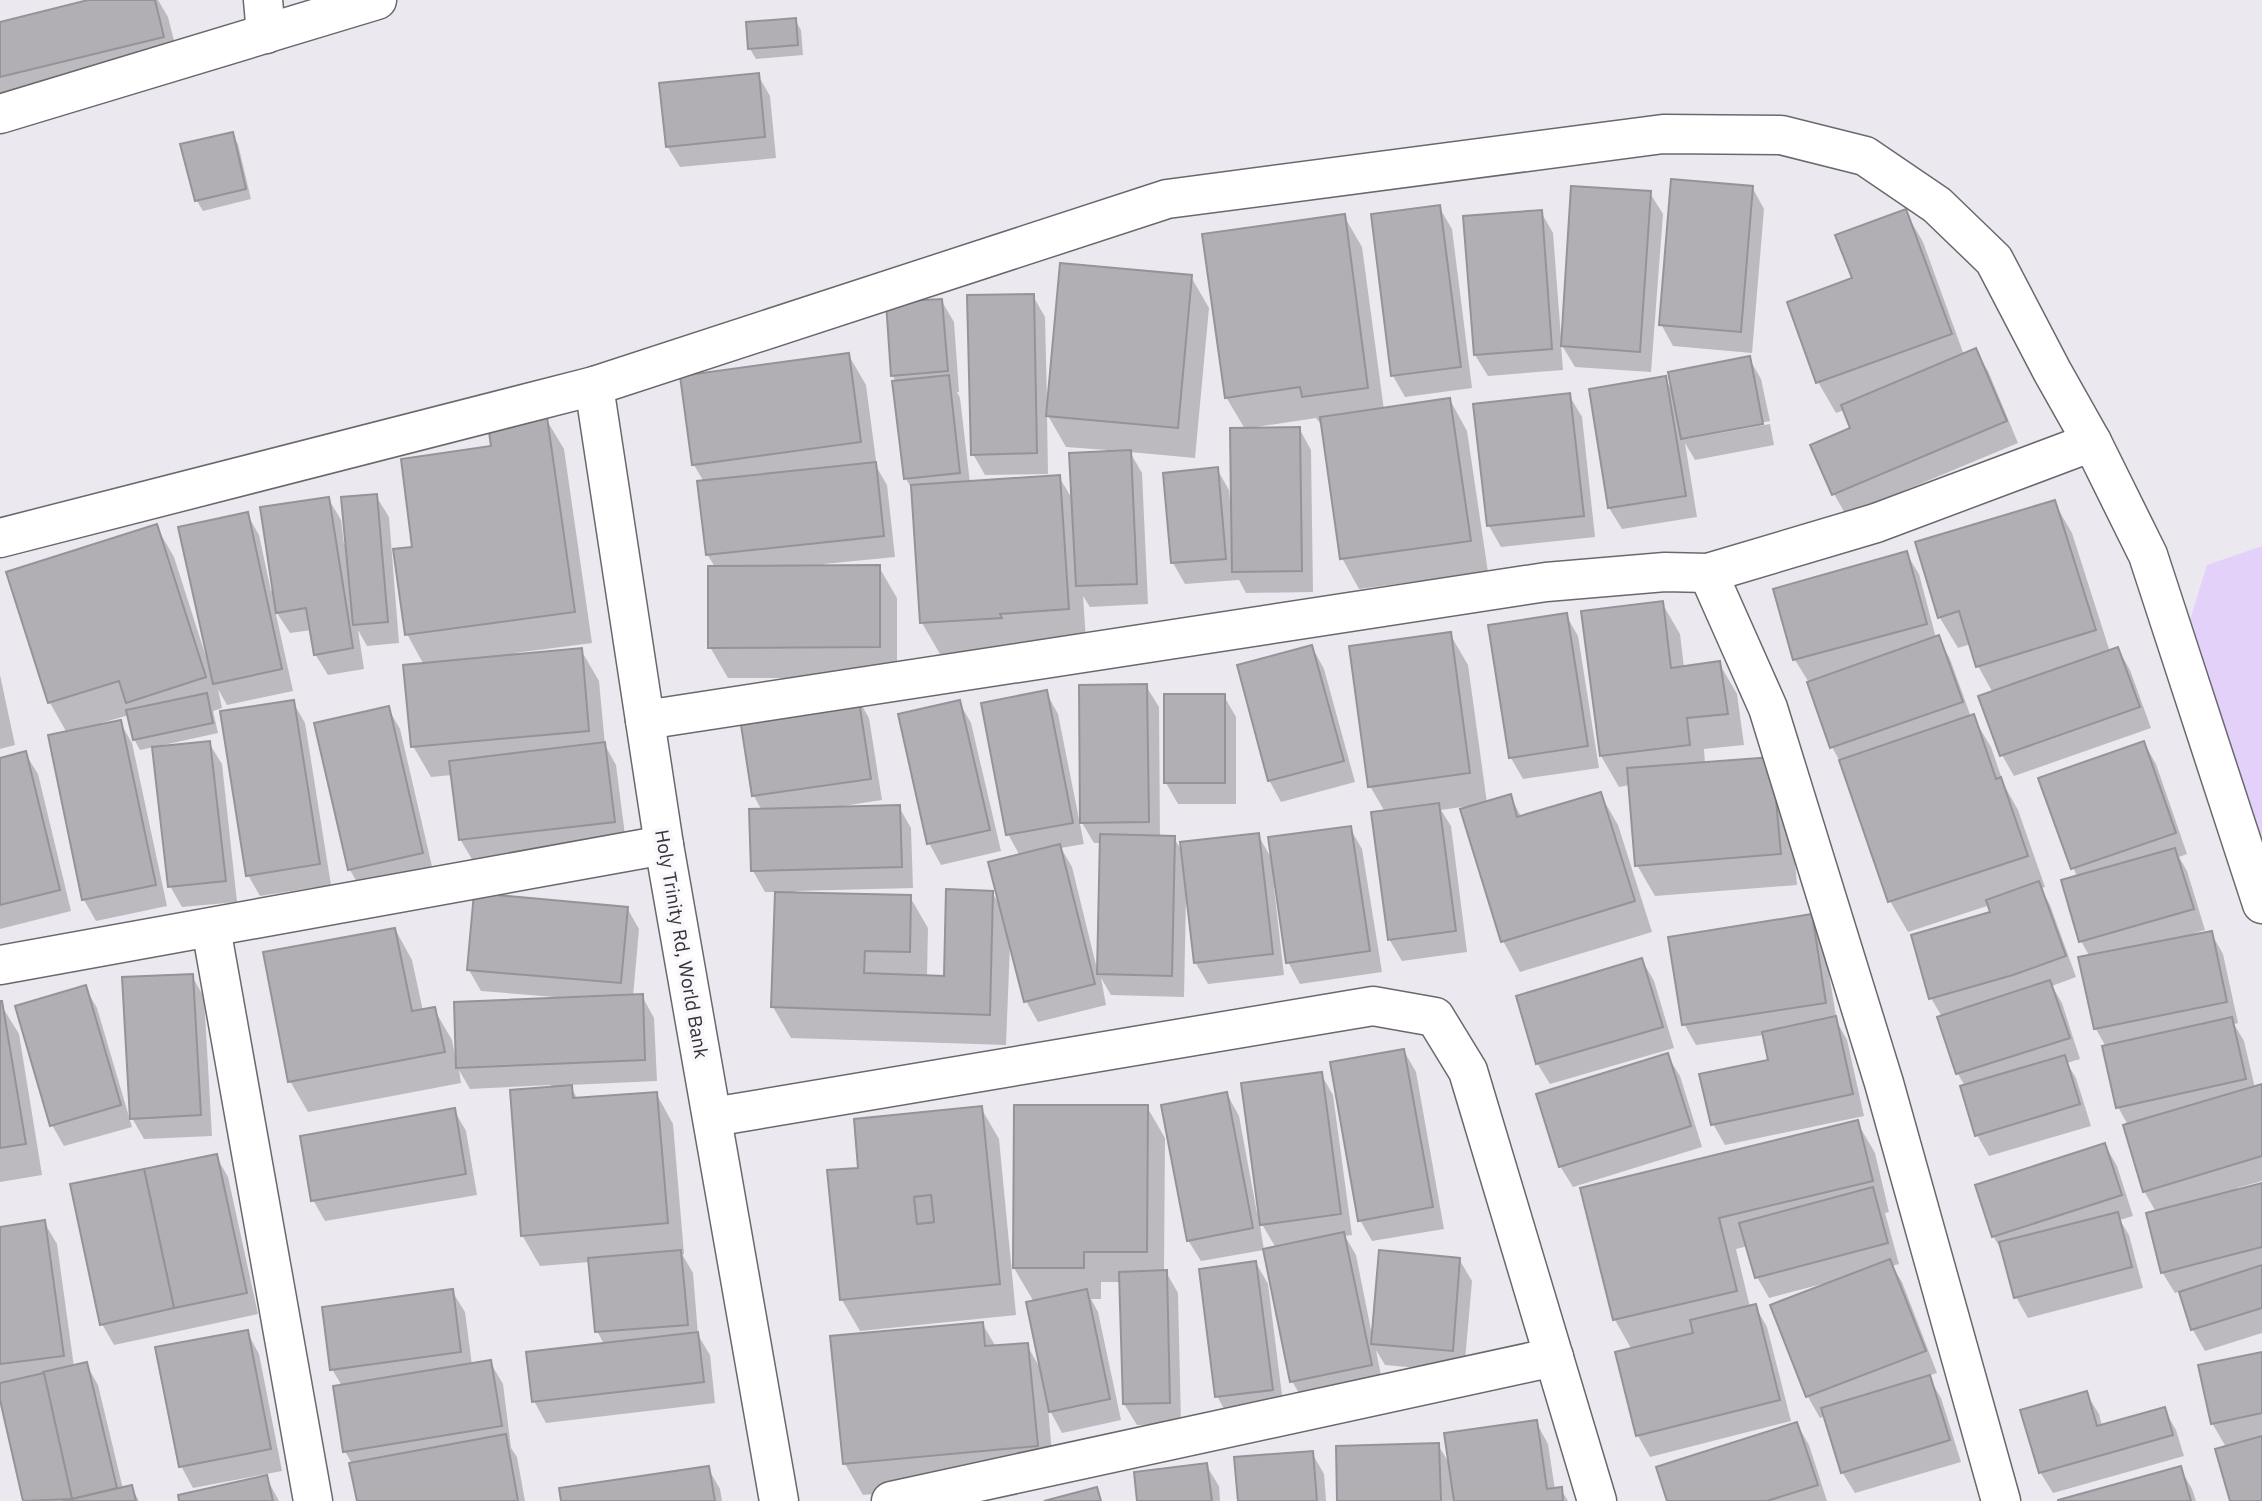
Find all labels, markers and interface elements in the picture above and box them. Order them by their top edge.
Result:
street label: Holy Trinity Rd, World Bank [650,828,714,1060]

